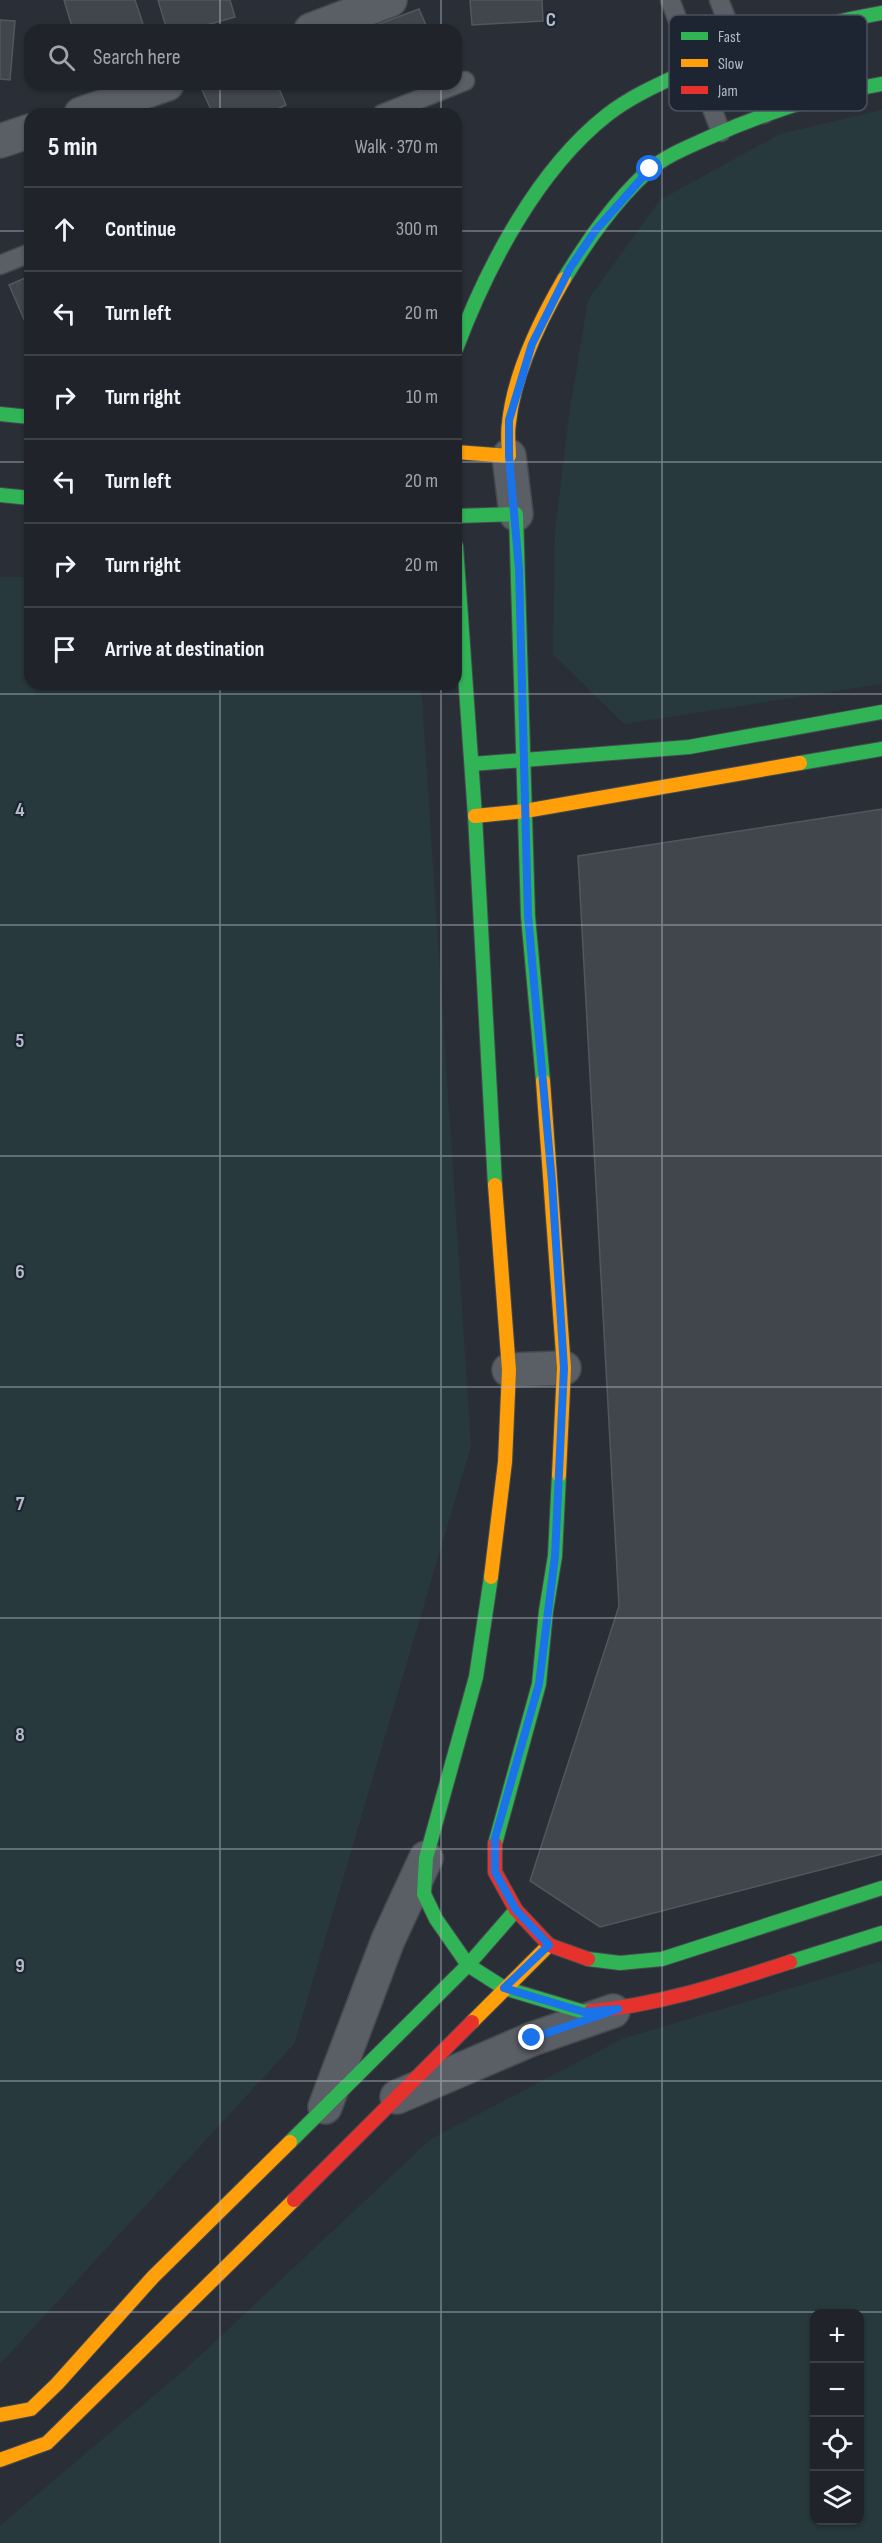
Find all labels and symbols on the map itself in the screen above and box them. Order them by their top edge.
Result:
text: C [546,8,556,32]
legend [669,15,867,111]
text: Fast [718,28,741,47]
text: Slow [718,55,743,74]
text: Jam [717,82,738,101]
route start [636,155,662,181]
text: 4 [15,798,25,822]
text: 5 [16,1029,25,1053]
text: 6 [15,1260,25,1284]
text: 7 [16,1492,25,1516]
text: 8 [15,1723,25,1747]
text: 9 [15,1954,25,1978]
route end [518,2024,544,2050]

